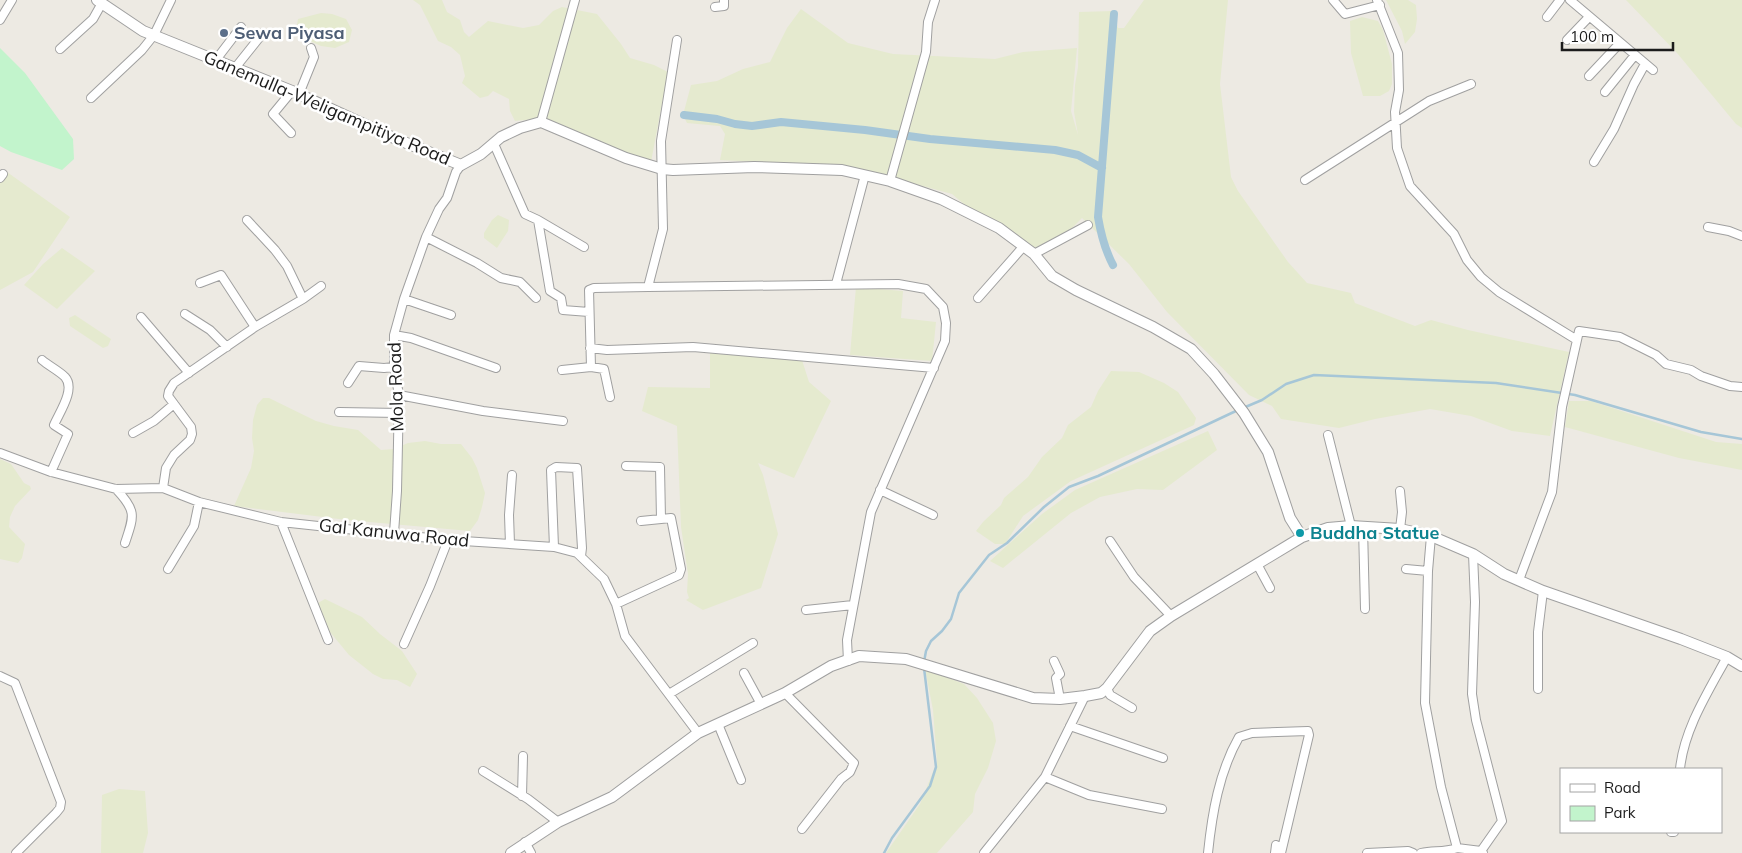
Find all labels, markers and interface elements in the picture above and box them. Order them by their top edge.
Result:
scale bar [1562,20,1673,52]
place label: Sewa Piyasa [234,21,345,44]
marker: Sewa Piyasa [218,27,230,39]
text: 100 m [1570,27,1614,46]
street label: Ganemulla-Weligampitiya Road [200,45,454,170]
street label: Mola Road [382,342,409,432]
street label: Gal Kanuwa Road [318,513,470,552]
place label: Buddha Statue [1310,521,1439,544]
marker: Buddha Statue [1294,527,1306,539]
legend [1560,768,1722,833]
text: Road [1604,778,1641,797]
text: Park [1604,803,1636,822]

